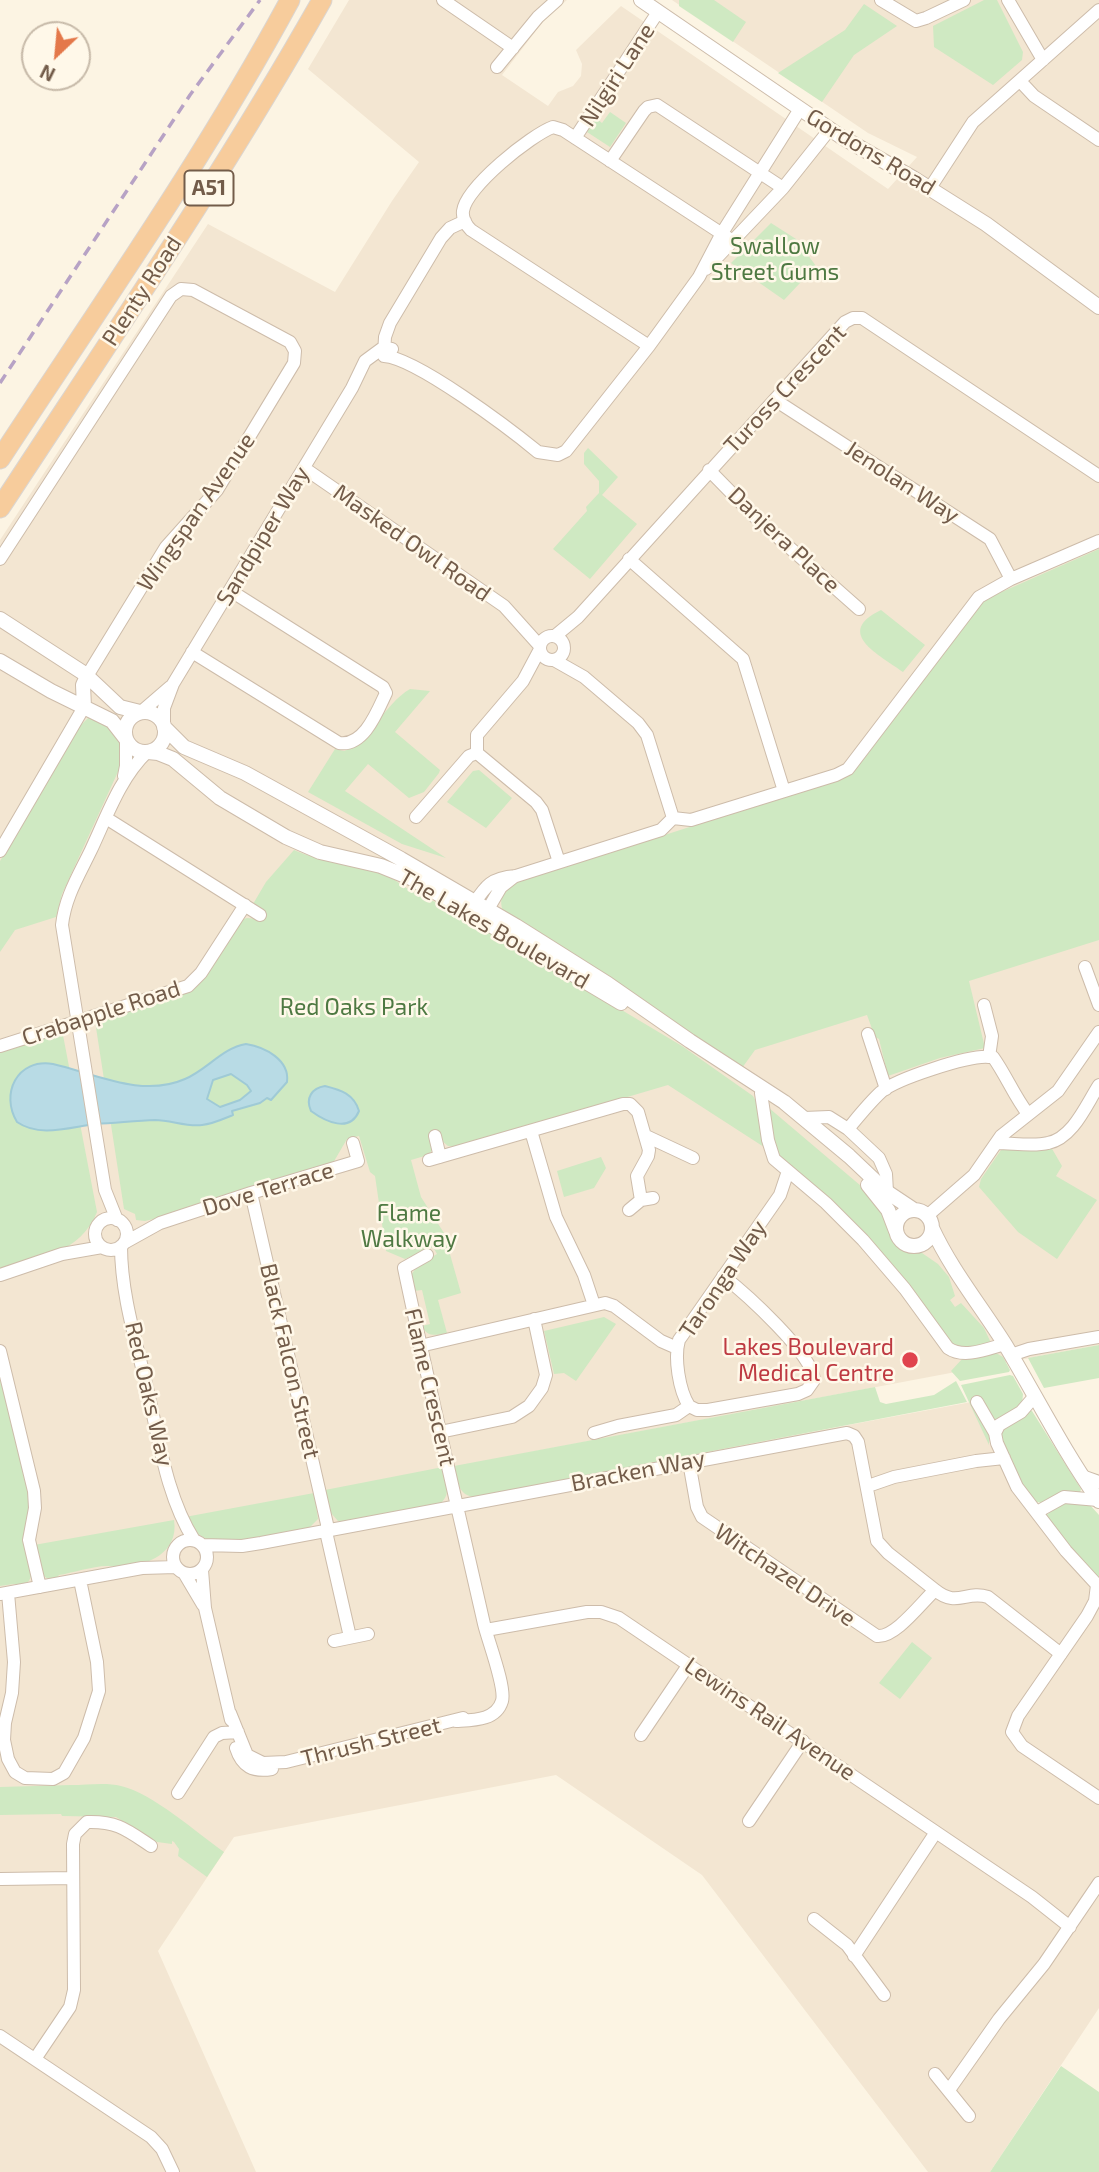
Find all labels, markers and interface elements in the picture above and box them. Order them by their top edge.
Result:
street label: Nilgiri Lane [573,18,661,132]
north arrow [21,21,91,91]
text: N [36,60,59,87]
street label: Gordons Road [801,103,941,201]
road number: A51 [184,170,234,206]
street label: Plenty Road [96,231,188,351]
park label: Swallow Street Gums [711,232,839,286]
street label: Tuross Crescent [718,319,852,459]
street label: Wingspan Avenue [131,428,261,596]
street label: Jenolan Way [840,435,964,529]
street label: Sandpiper Way [211,461,315,611]
street label: Masked Owl Road [328,478,496,608]
street label: Danjera Place [722,481,846,599]
street label: The Lakes Boulevard [394,863,594,995]
street label: Crabapple Road [18,974,184,1052]
park label: Red Oaks Park [280,993,428,1021]
street label: Dove Terrace [199,1156,337,1222]
park label: Flame Walkway [361,1199,457,1253]
street label: Taronga Way [674,1215,772,1343]
street label: Black Falcon Street [254,1261,326,1461]
street label: Flame Crescent [398,1305,462,1469]
street label: Red Oaks Way [119,1319,179,1469]
place label: Lakes Boulevard Medical Centre [723,1333,894,1387]
marker: Lakes Boulevard Medical Centre [900,1350,920,1370]
street label: Bracken Way [569,1444,707,1498]
street label: Witchazel Drive [709,1518,861,1632]
street label: Lewins Rail Avenue [679,1651,861,1787]
street label: Thrush Street [298,1711,444,1773]

